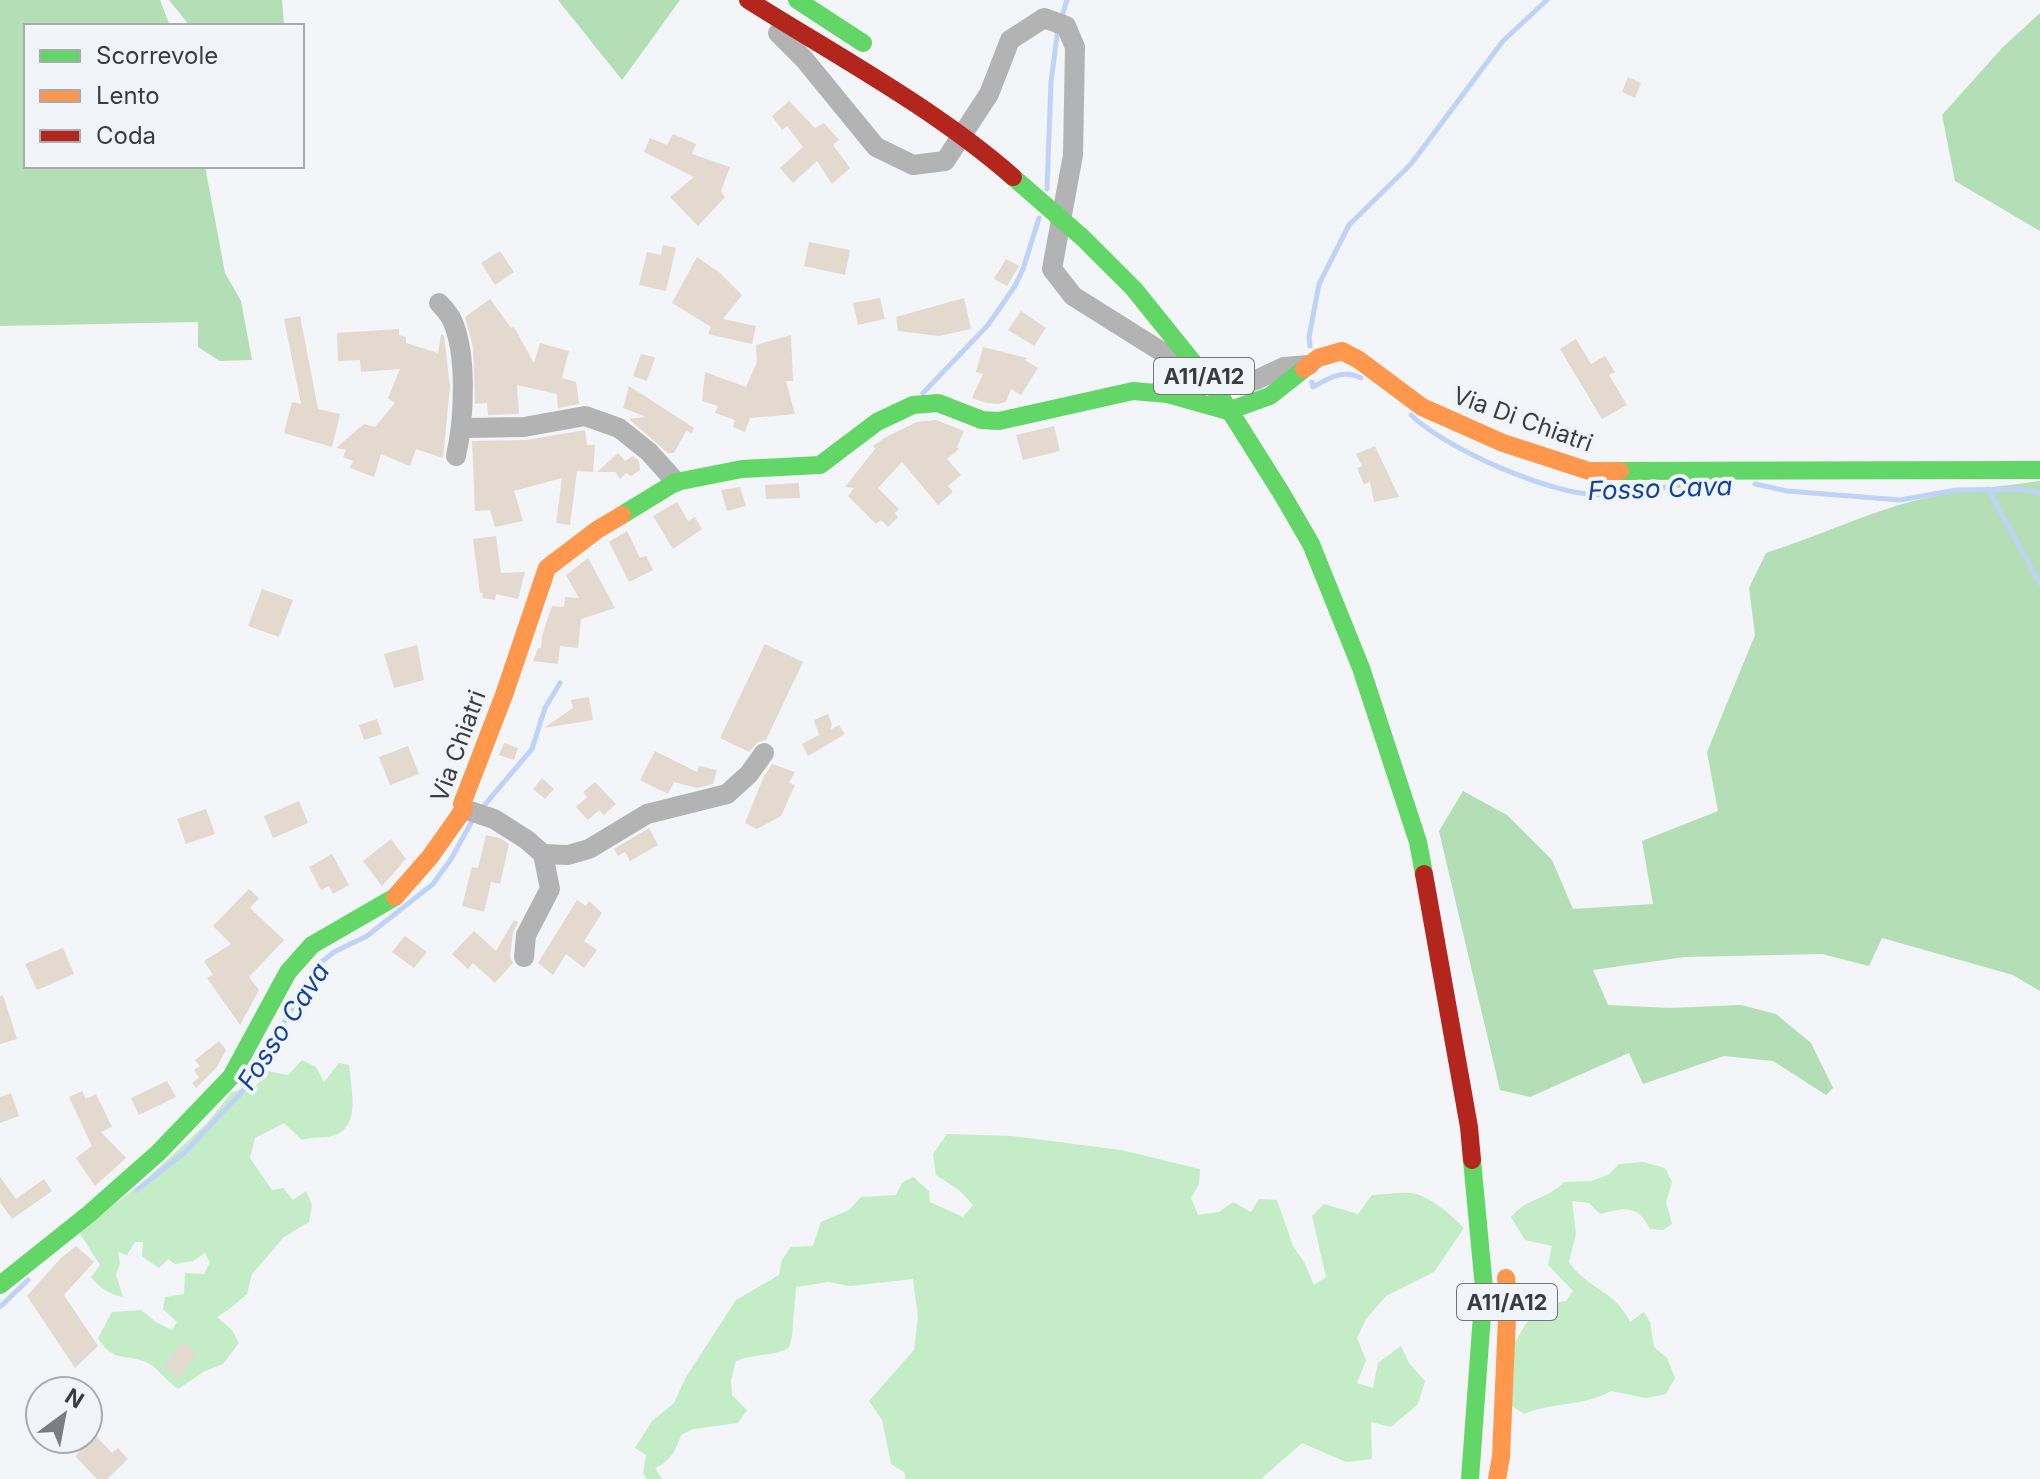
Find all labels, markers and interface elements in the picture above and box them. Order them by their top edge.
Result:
legend [24,24,304,168]
text: Scorrevole [96,41,218,70]
text: Lento [96,81,160,110]
text: Coda [96,121,156,150]
road number: A11/A12 [1154,358,1254,394]
street label: Via Di Chiatri [1449,380,1597,458]
water label: Fosso Cava [1587,470,1733,506]
street label: Via Chiatri [424,686,492,806]
water label: Fosso Cava [231,957,335,1095]
road number: A11/A12 [1457,1284,1557,1320]
north arrow [24,1375,104,1455]
text: N [61,1383,89,1414]

